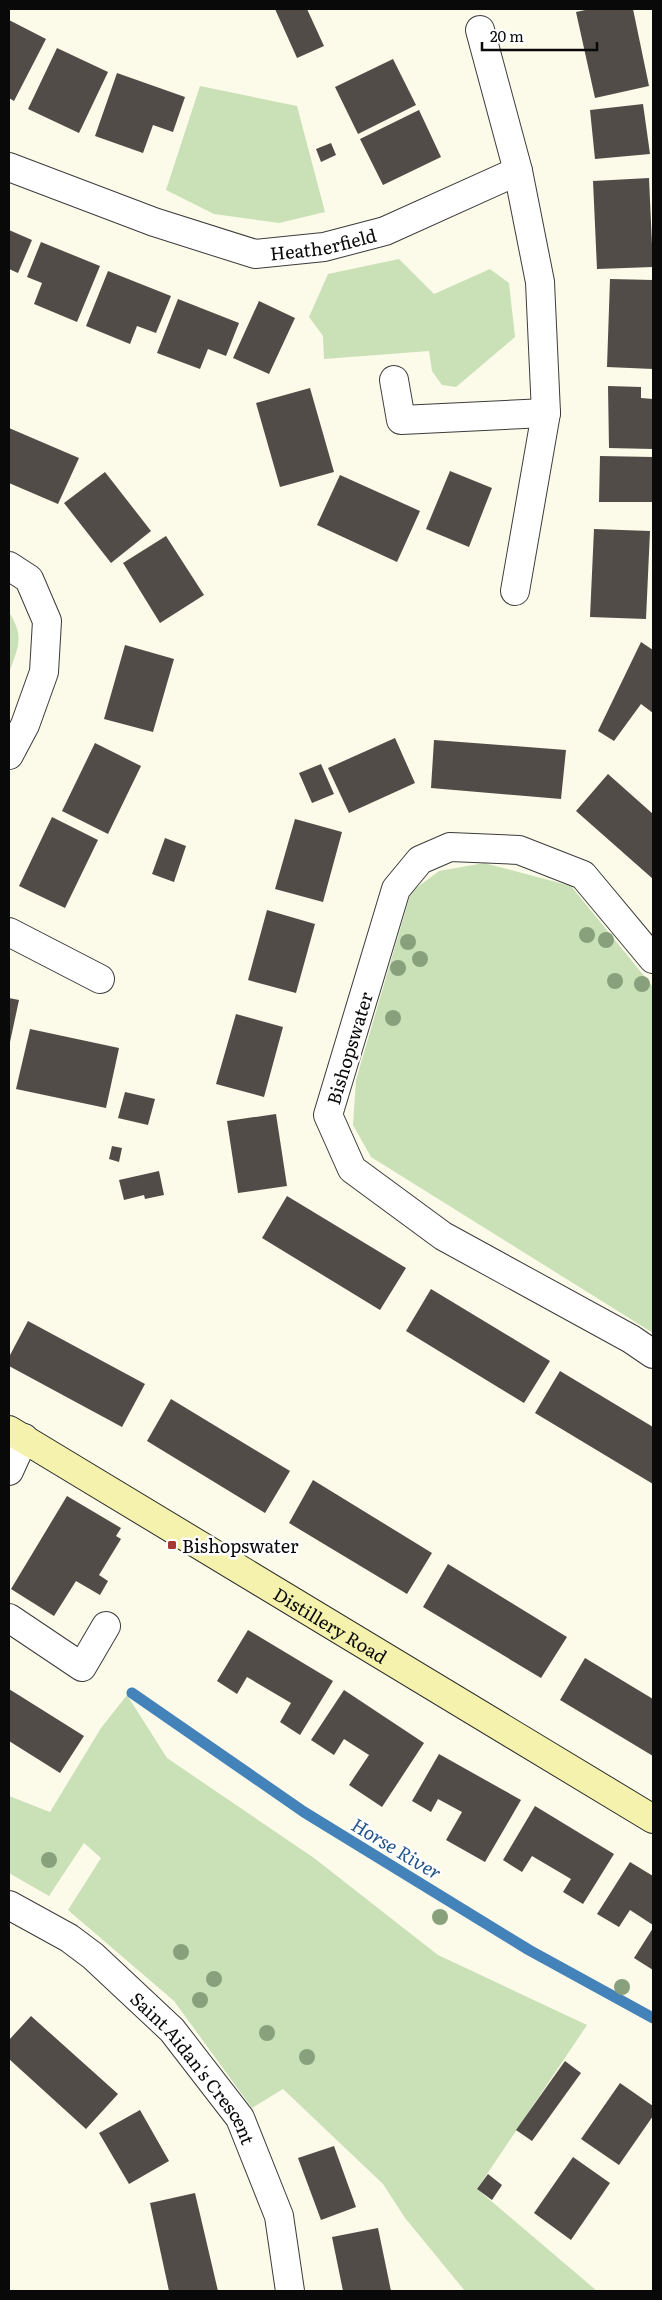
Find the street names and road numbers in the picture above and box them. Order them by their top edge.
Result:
street label: Heatherfield [269,220,379,266]
street label: Bishopswater [319,988,379,1108]
street label: Distillery Road [269,1580,393,1669]
street label: Saint Aidan's Crescent [125,1985,263,2149]

